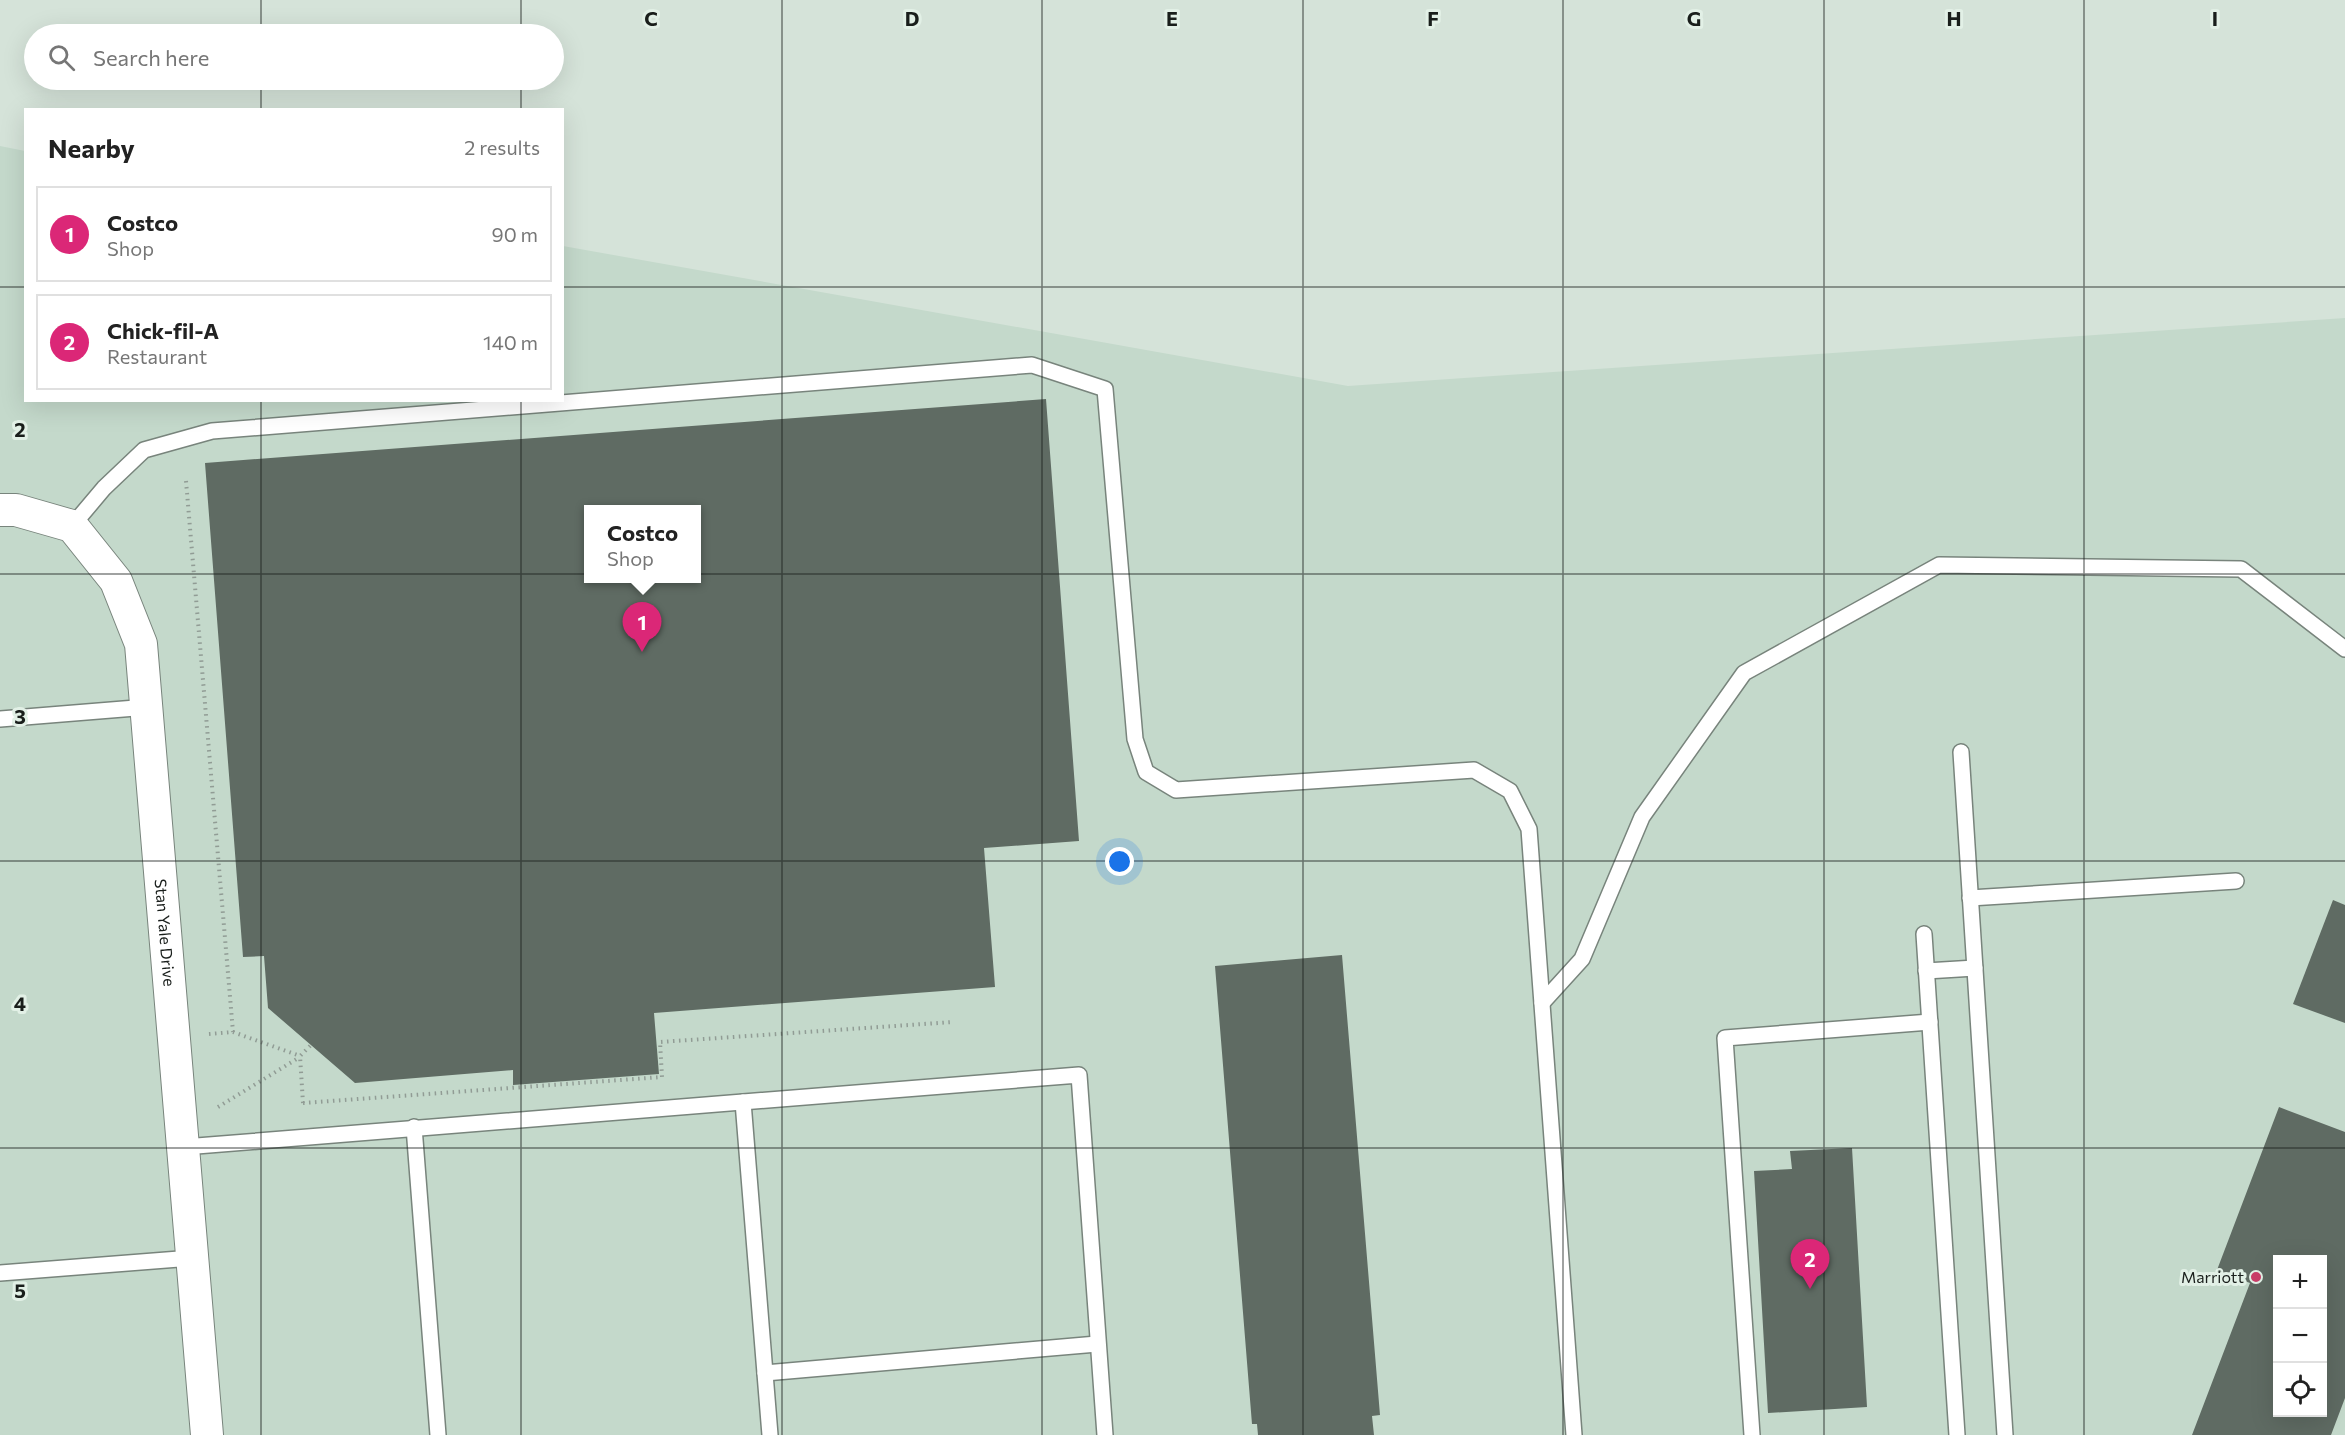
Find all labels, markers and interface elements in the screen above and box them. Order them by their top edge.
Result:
text: C [644,6,658,30]
text: D [905,6,919,30]
text: E [1166,6,1178,30]
text: F [1427,6,1439,30]
text: G [1687,6,1701,30]
text: H [1947,6,1962,30]
text: I [2212,6,2218,30]
search box [24,24,564,90]
icon: search [45,41,78,74]
text: Search here [93,44,209,71]
text: Nearby [48,132,135,163]
text: 2 results [464,135,540,159]
text: Costco [107,209,178,236]
text: 1 [65,222,74,246]
text: 90 m [492,222,538,246]
text: Shop [107,236,154,260]
text: Chick-fil-A [107,317,219,344]
text: 2 [64,330,75,354]
text: 140 m [483,330,538,354]
text: Restaurant [107,344,207,368]
text: 2 [14,417,26,441]
popup [584,505,701,583]
text: Costco [607,519,678,546]
text: Shop [607,546,654,570]
pin: 1 [622,602,662,652]
text: 3 [14,704,26,728]
your location [1105,847,1134,876]
street label: Stan Yale Drive [152,878,180,987]
text: 4 [14,991,26,1015]
pin: 2 [1790,1240,1830,1289]
map controls [2273,1255,2327,1417]
button: + [2273,1255,2327,1309]
place label: Marriott [2181,1267,2244,1286]
marker: Marriott [2249,1270,2263,1284]
text: 5 [14,1278,26,1302]
button: − [2273,1309,2327,1363]
button: locate [2273,1363,2327,1417]

